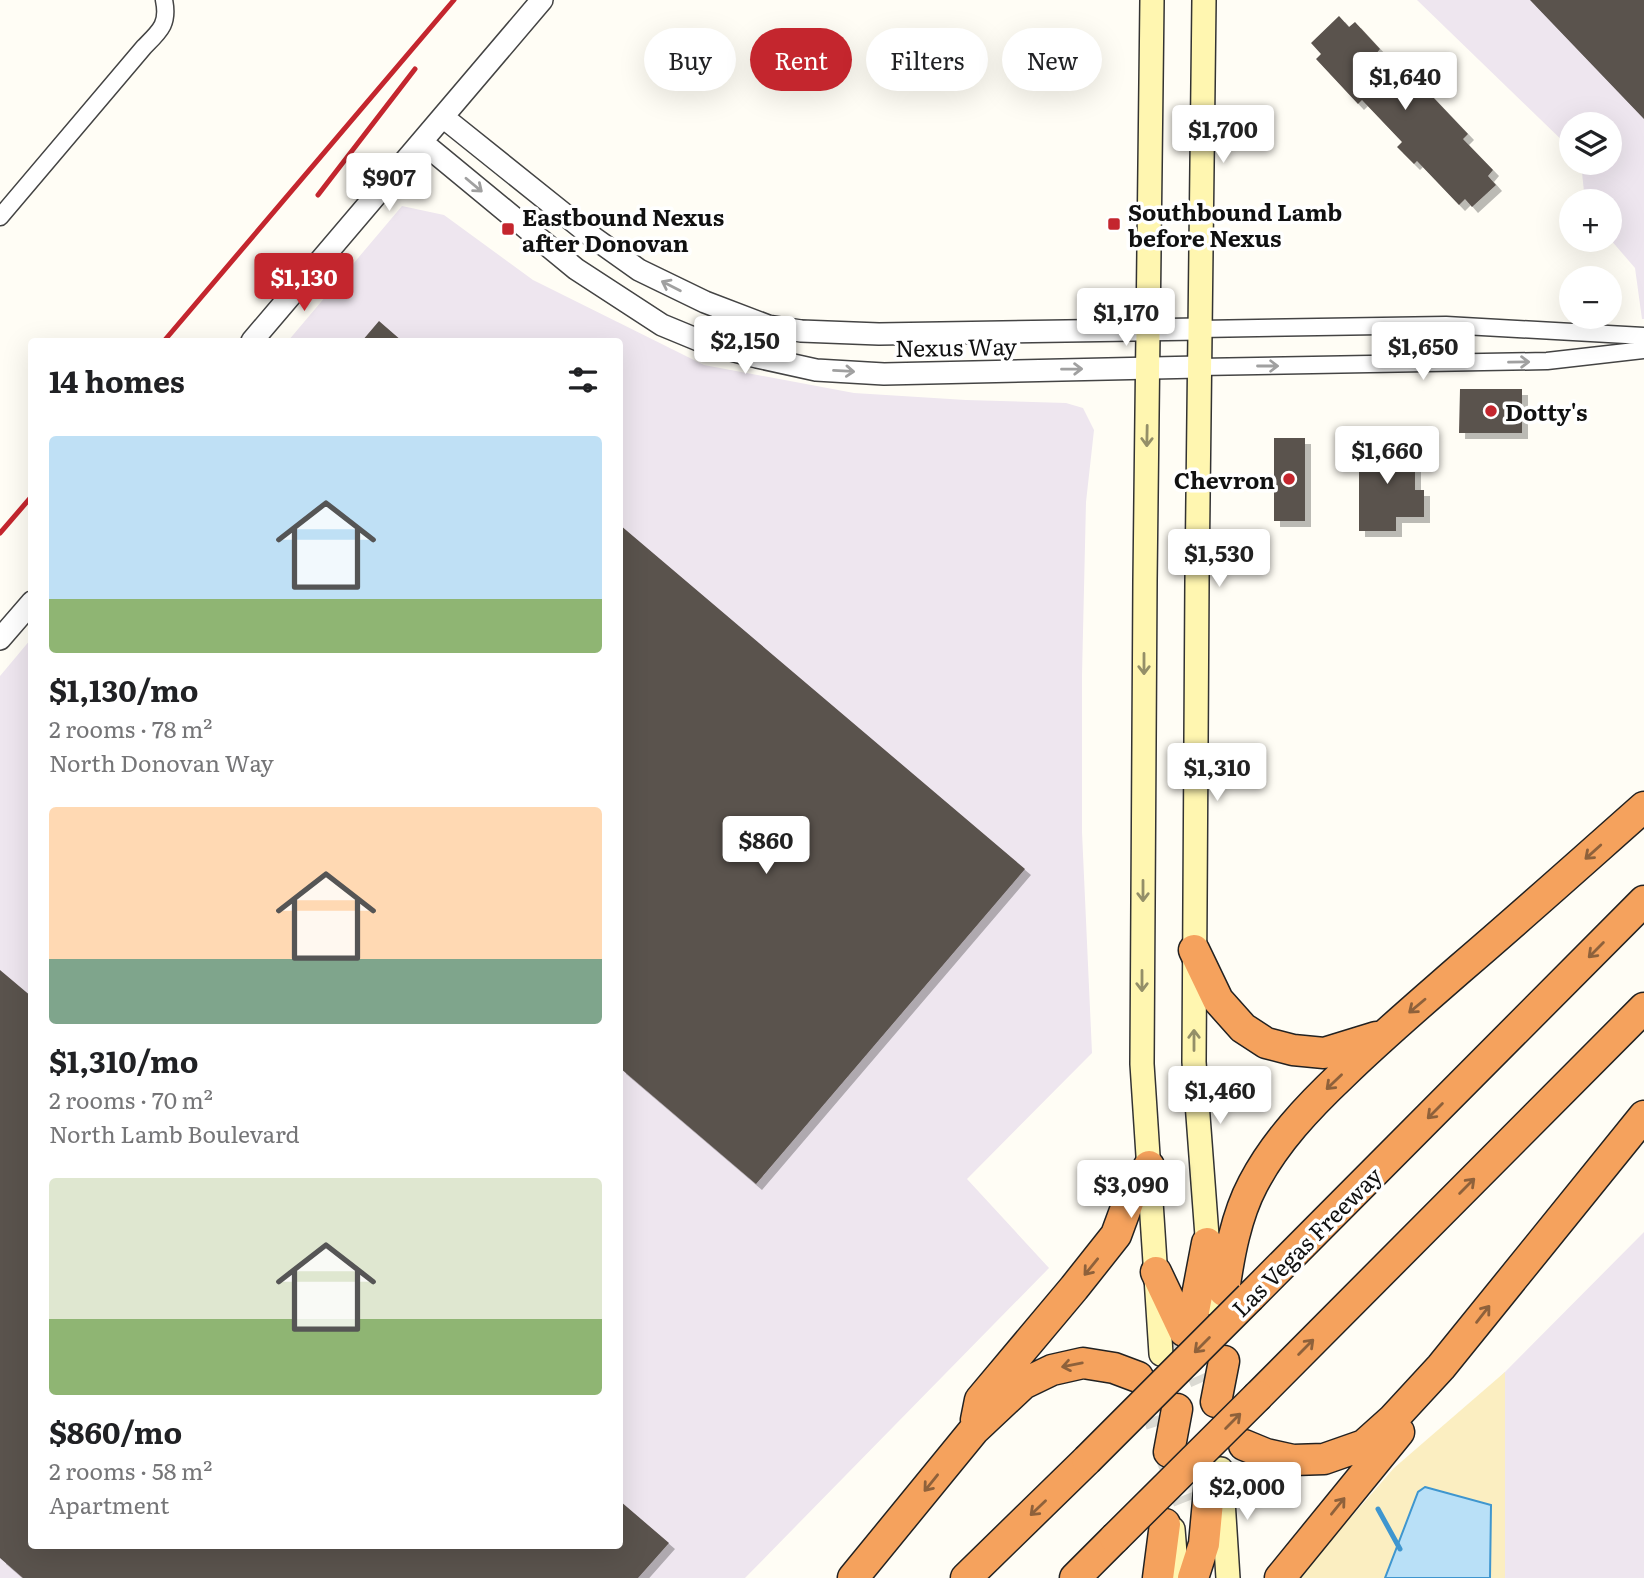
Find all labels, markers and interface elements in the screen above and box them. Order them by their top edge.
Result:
chip: Buy [644,28,736,91]
chip: Rent [750,28,852,91]
chip: Filters [866,28,988,91]
chip: New [1002,28,1102,91]
pin: $1,640 [1348,52,1462,112]
text: $1,640 [1369,58,1441,92]
pin: $1,700 [1166,106,1280,165]
text: $1,700 [1188,111,1258,145]
map controls [1559,112,1622,329]
button: layers [1559,112,1622,175]
pin: $907 [348,154,430,213]
text: $907 [362,159,416,193]
one-way arrow [465,177,483,193]
button: + [1559,189,1622,252]
place label: Southbound Lamb before Nexus [1128,194,1342,254]
place label: Eastbound Nexus after Donovan [522,199,724,259]
marker: Southbound Lamb before Nexus [1106,216,1122,232]
marker: Eastbound Nexus after Donovan [500,221,516,237]
pin: $1,130 [247,254,361,313]
text: $1,130 [270,259,338,293]
button: − [1559,266,1622,329]
one-way arrow [661,278,682,292]
pin: $1,170 [1069,288,1183,348]
text: $1,170 [1093,294,1159,328]
pin: $2,150 [688,316,802,376]
text: $2,150 [710,322,780,356]
pin: $1,650 [1366,322,1480,382]
street label: Nexus Way [895,328,1018,364]
text: $1,650 [1388,328,1458,362]
one-way arrow [1508,355,1531,369]
text: 14 homes [49,358,185,402]
one-way arrow [1256,359,1279,373]
icon: filters [564,361,602,399]
one-way arrow [1060,363,1083,376]
one-way arrow [833,365,855,378]
place label: Dotty's [1505,394,1587,428]
marker: Dotty's [1483,403,1499,419]
one-way arrow [1140,424,1153,447]
pin: $1,660 [1330,426,1444,486]
text: $1,660 [1351,432,1423,466]
place label: Chevron [1174,462,1275,496]
marker: Chevron [1281,471,1297,487]
icon: home [263,482,389,608]
pin: $1,530 [1162,530,1276,589]
text: $1,530 [1184,535,1254,569]
one-way arrow [1137,652,1151,675]
text: $1,130/mo [49,667,198,711]
text: 2 rooms · 78 m² [49,711,212,745]
pin: $1,310 [1160,744,1274,803]
text: North Donovan Way [49,745,274,779]
text: $1,310 [1183,749,1251,783]
pin: $860 [725,816,807,876]
text: $860 [739,822,793,856]
one-way arrow [1584,844,1602,860]
icon: home [263,853,389,979]
one-way arrow [1136,879,1150,902]
one-way arrow [1588,941,1605,958]
one-way arrow [1135,969,1149,992]
one-way arrow [1409,998,1427,1013]
one-way arrow [1187,1028,1201,1051]
text: $1,310/mo [49,1038,198,1082]
pin: $1,460 [1163,1066,1277,1126]
text: $1,460 [1184,1072,1256,1106]
one-way arrow [1326,1074,1343,1091]
text: 2 rooms · 70 m² [49,1082,213,1116]
one-way arrow [1427,1102,1444,1119]
text: North Lamb Boulevard [49,1116,300,1150]
street label: Las Vegas Freeway [1223,1158,1389,1324]
pin: $3,090 [1074,1160,1188,1220]
text: $3,090 [1093,1166,1169,1200]
one-way arrow [1458,1178,1475,1195]
icon: home [263,1224,389,1350]
one-way arrow [1084,1257,1099,1275]
one-way arrow [1475,1305,1491,1323]
one-way arrow [1193,1337,1210,1354]
one-way arrow [1298,1339,1315,1356]
one-way arrow [1061,1359,1084,1373]
text: $860/mo [49,1409,182,1453]
one-way arrow [1224,1413,1241,1430]
text: 2 rooms · 58 m² [49,1453,212,1487]
pin: $2,000 [1190,1462,1304,1522]
text: $2,000 [1209,1468,1285,1502]
one-way arrow [923,1473,938,1491]
text: Apartment [49,1487,169,1521]
one-way arrow [1331,1497,1346,1515]
one-way arrow [1030,1499,1047,1516]

